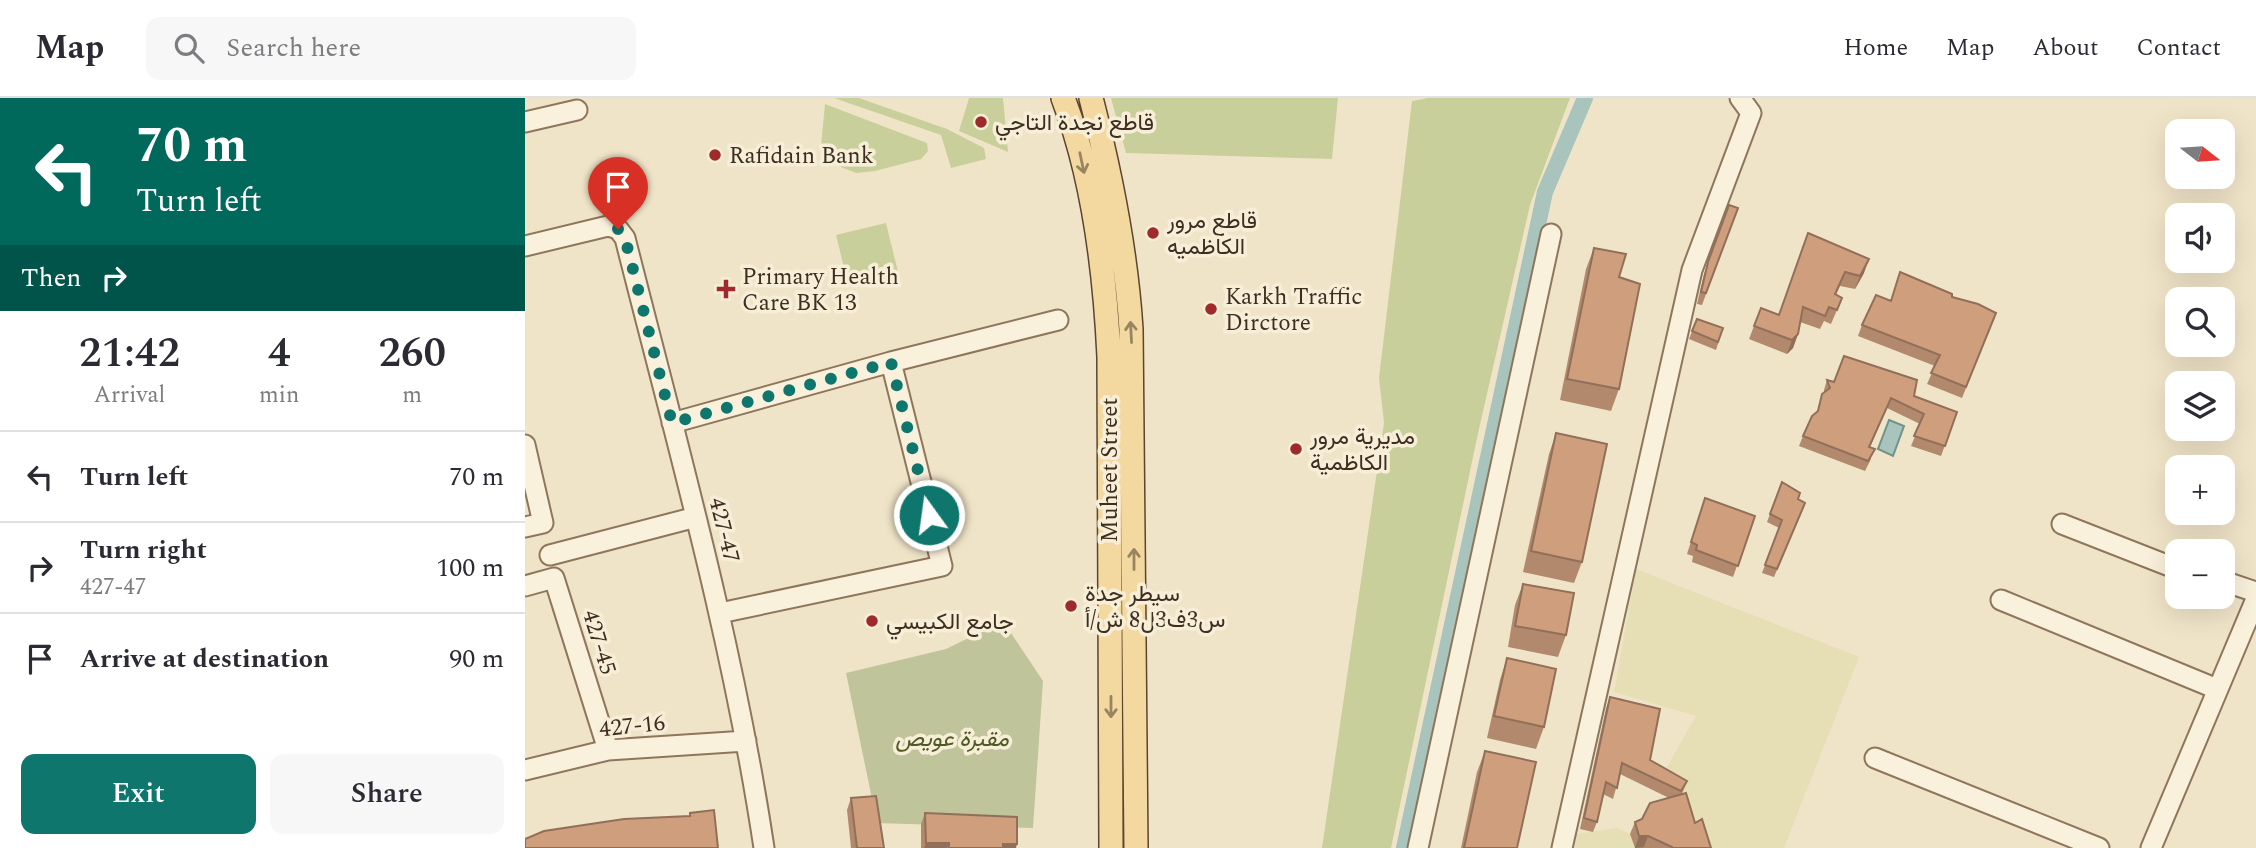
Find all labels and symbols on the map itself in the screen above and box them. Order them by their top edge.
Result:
place label: قاطع نجدة التاجي [995,106,1154,141]
marker: قاطع نجدة التاجي [973,114,989,130]
north arrow [2165,119,2235,189]
place label: Rafidain Bank [729,139,874,174]
marker: Rafidain Bank [707,147,723,163]
one-way arrow [1076,151,1090,174]
pin [588,157,648,229]
place label: قاطع مرور الكاظميه [1166,204,1257,265]
marker: قاطع مرور الكاظميه [1145,225,1161,241]
place label: Primary Health Care BK 13 [742,260,899,321]
marker: Primary Health Care BK 13 [716,279,736,299]
place label: Karkh Traffic Dirctore [1225,280,1362,341]
marker: Karkh Traffic Dirctore [1203,301,1219,317]
one-way arrow [1124,321,1137,344]
street label: Muheet Street [1093,398,1128,542]
place label: مديرية مرور الكاظمية [1309,420,1415,481]
marker: مديرية مرور الكاظمية [1288,441,1304,457]
position arrow [892,478,966,552]
street label: 427-47 [699,494,749,567]
one-way arrow [1127,548,1141,571]
place label: سيطر جدة س3ف3ل8 ش/أ [1085,577,1225,638]
marker: سيطر جدة س3ف3ل8 ش/أ [1063,598,1079,614]
place label: جامع الكبيسي [886,605,1014,640]
street label: 427-45 [572,606,625,679]
marker: جامع الكبيسي [864,613,880,629]
one-way arrow [1104,695,1118,718]
street label: 427-16 [597,706,667,747]
park label: مقبرة عويص [895,722,1010,757]

